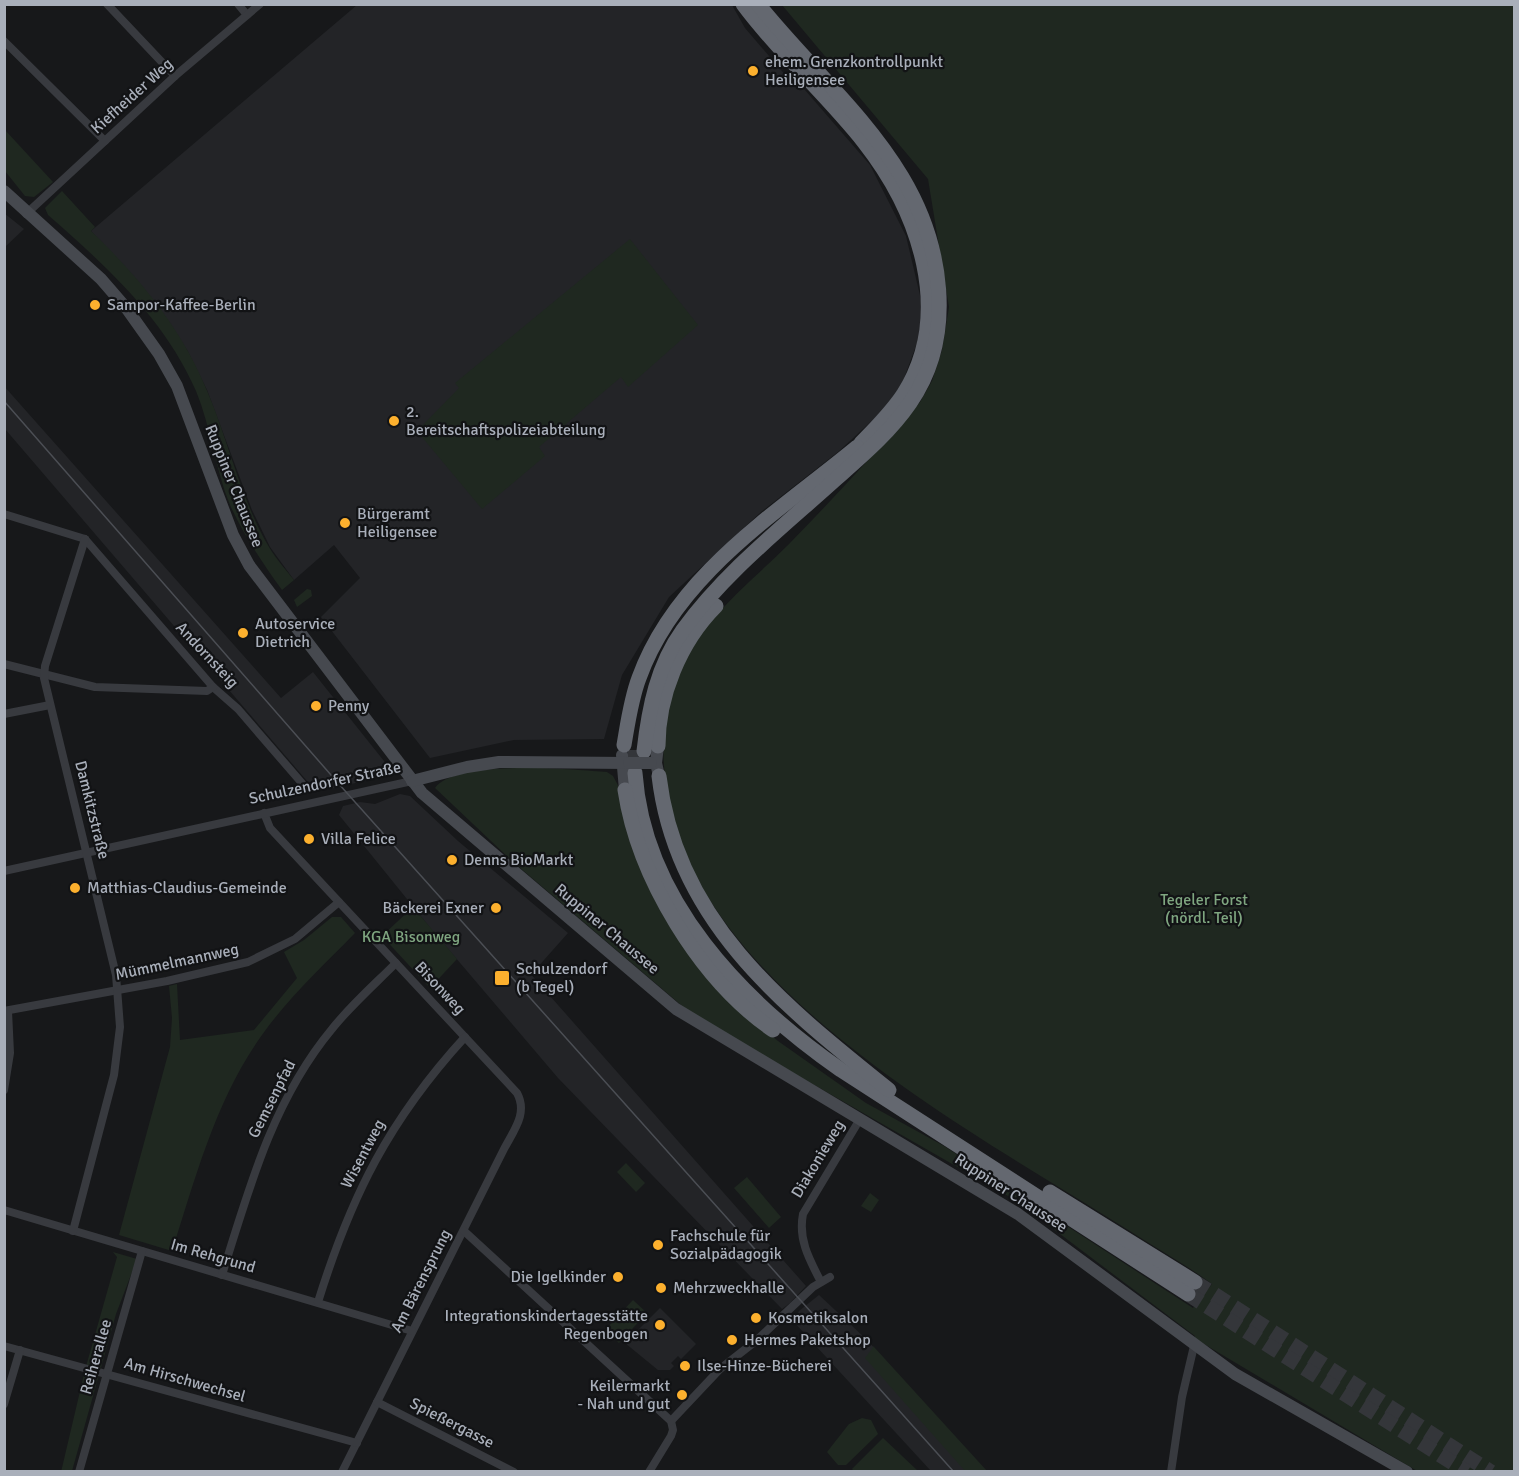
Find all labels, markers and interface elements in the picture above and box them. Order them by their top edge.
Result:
place label: ehem. Grenzkontrollpunkt Heiligensee [765,52,943,90]
street label: Kiefheider Weg [87,54,177,138]
marker: ehem. Grenzkontrollpunkt Heiligensee [746,64,760,78]
place label: Sampor-Kaffee-Berlin [107,295,256,315]
marker: Sampor-Kaffee-Berlin [88,298,102,312]
place label: 2. Bereitschaftspolizeiabteilung [406,402,606,440]
marker: 2. Bereitschaftspolizeiabteilung [387,414,401,428]
street label: Ruppiner Chaussee [200,422,268,550]
place label: Bürgeramt Heiligensee [357,504,437,542]
marker: Bürgeramt Heiligensee [338,516,352,530]
place label: Autoservice Dietrich [255,614,335,652]
street label: Andornsteig [171,618,243,692]
marker: Autoservice Dietrich [236,626,250,640]
place label: Penny [328,696,370,716]
marker: Penny [309,699,323,713]
street label: Schulzendorfer Straße [247,757,403,809]
street label: Damkitzstraße [70,759,114,861]
place label: Villa Felice [321,829,396,849]
marker: Villa Felice [302,832,316,846]
place label: Denns BioMarkt [464,850,574,870]
marker: Denns BioMarkt [445,853,459,867]
place label: Matthias-Claudius-Gemeinde [87,878,287,898]
street label: Ruppiner Chaussee [551,879,663,979]
marker: Matthias-Claudius-Gemeinde [68,881,82,895]
park label: Tegeler Forst (nördl. Teil) [1160,890,1248,928]
place label: Bäckerei Exner [383,898,484,918]
marker: Bäckerei Exner [489,901,503,915]
park label: KGA Bisonweg [362,927,460,947]
street label: Mümmelmannweg [113,939,241,985]
street label: Bisonweg [410,957,470,1019]
place label: Schulzendorf (b Tegel) [516,959,608,997]
marker: Schulzendorf (b Tegel) [493,969,511,987]
street label: Gemsenpfad [244,1057,300,1141]
street label: Wisentweg [337,1116,389,1192]
street label: Diakonieweg [787,1116,849,1202]
street label: Ruppiner Chaussee [951,1149,1071,1237]
street label: Am Bärensprung [386,1226,456,1336]
place label: Fachschule für Sozialpädagogik [670,1226,782,1264]
street label: Im Rehgrund [168,1234,258,1278]
marker: Fachschule für Sozialpädagogik [651,1238,665,1252]
place label: Die Igelkinder [511,1267,606,1287]
marker: Die Igelkinder [611,1270,625,1284]
place label: Mehrzweckhalle [673,1278,785,1298]
marker: Mehrzweckhalle [654,1281,668,1295]
place label: Integrationskindertagesstätte Regenbogen [444,1306,648,1344]
place label: Kosmetiksalon [768,1308,868,1328]
marker: Kosmetiksalon [749,1311,763,1325]
street label: Reiherallee [76,1317,116,1397]
marker: Integrationskindertagesstätte Regenbogen [653,1318,667,1332]
place label: Hermes Paketshop [744,1330,871,1350]
marker: Hermes Paketshop [725,1333,739,1347]
street label: Am Hirschwechsel [122,1353,248,1407]
place label: Ilse-Hinze-Bücherei [697,1356,832,1376]
marker: Ilse-Hinze-Bücherei [678,1359,692,1373]
place label: Keilermarkt - Nah und gut [577,1376,670,1414]
marker: Keilermarkt - Nah und gut [675,1388,689,1402]
street label: Spießergasse [406,1393,498,1453]

